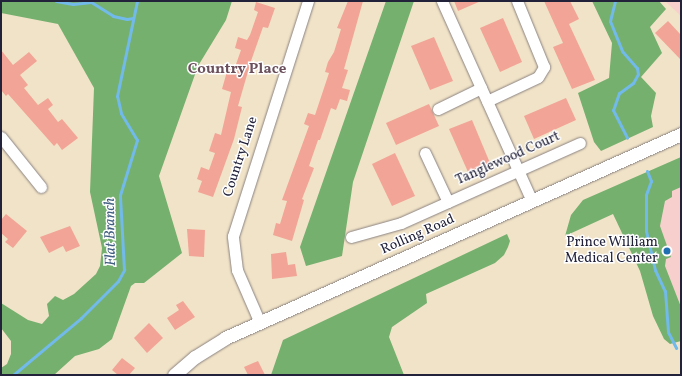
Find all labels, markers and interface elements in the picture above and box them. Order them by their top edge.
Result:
district label: Country Place [188,61,286,79]
street label: Country Lane [220,115,262,199]
street label: Tanglewood Court [453,129,563,189]
water label: Flat Branch [101,198,121,266]
street label: Rolling Road [378,211,458,259]
place label: Prince William Medical Center [565,235,658,268]
marker: Prince William Medical Center [661,245,673,257]

